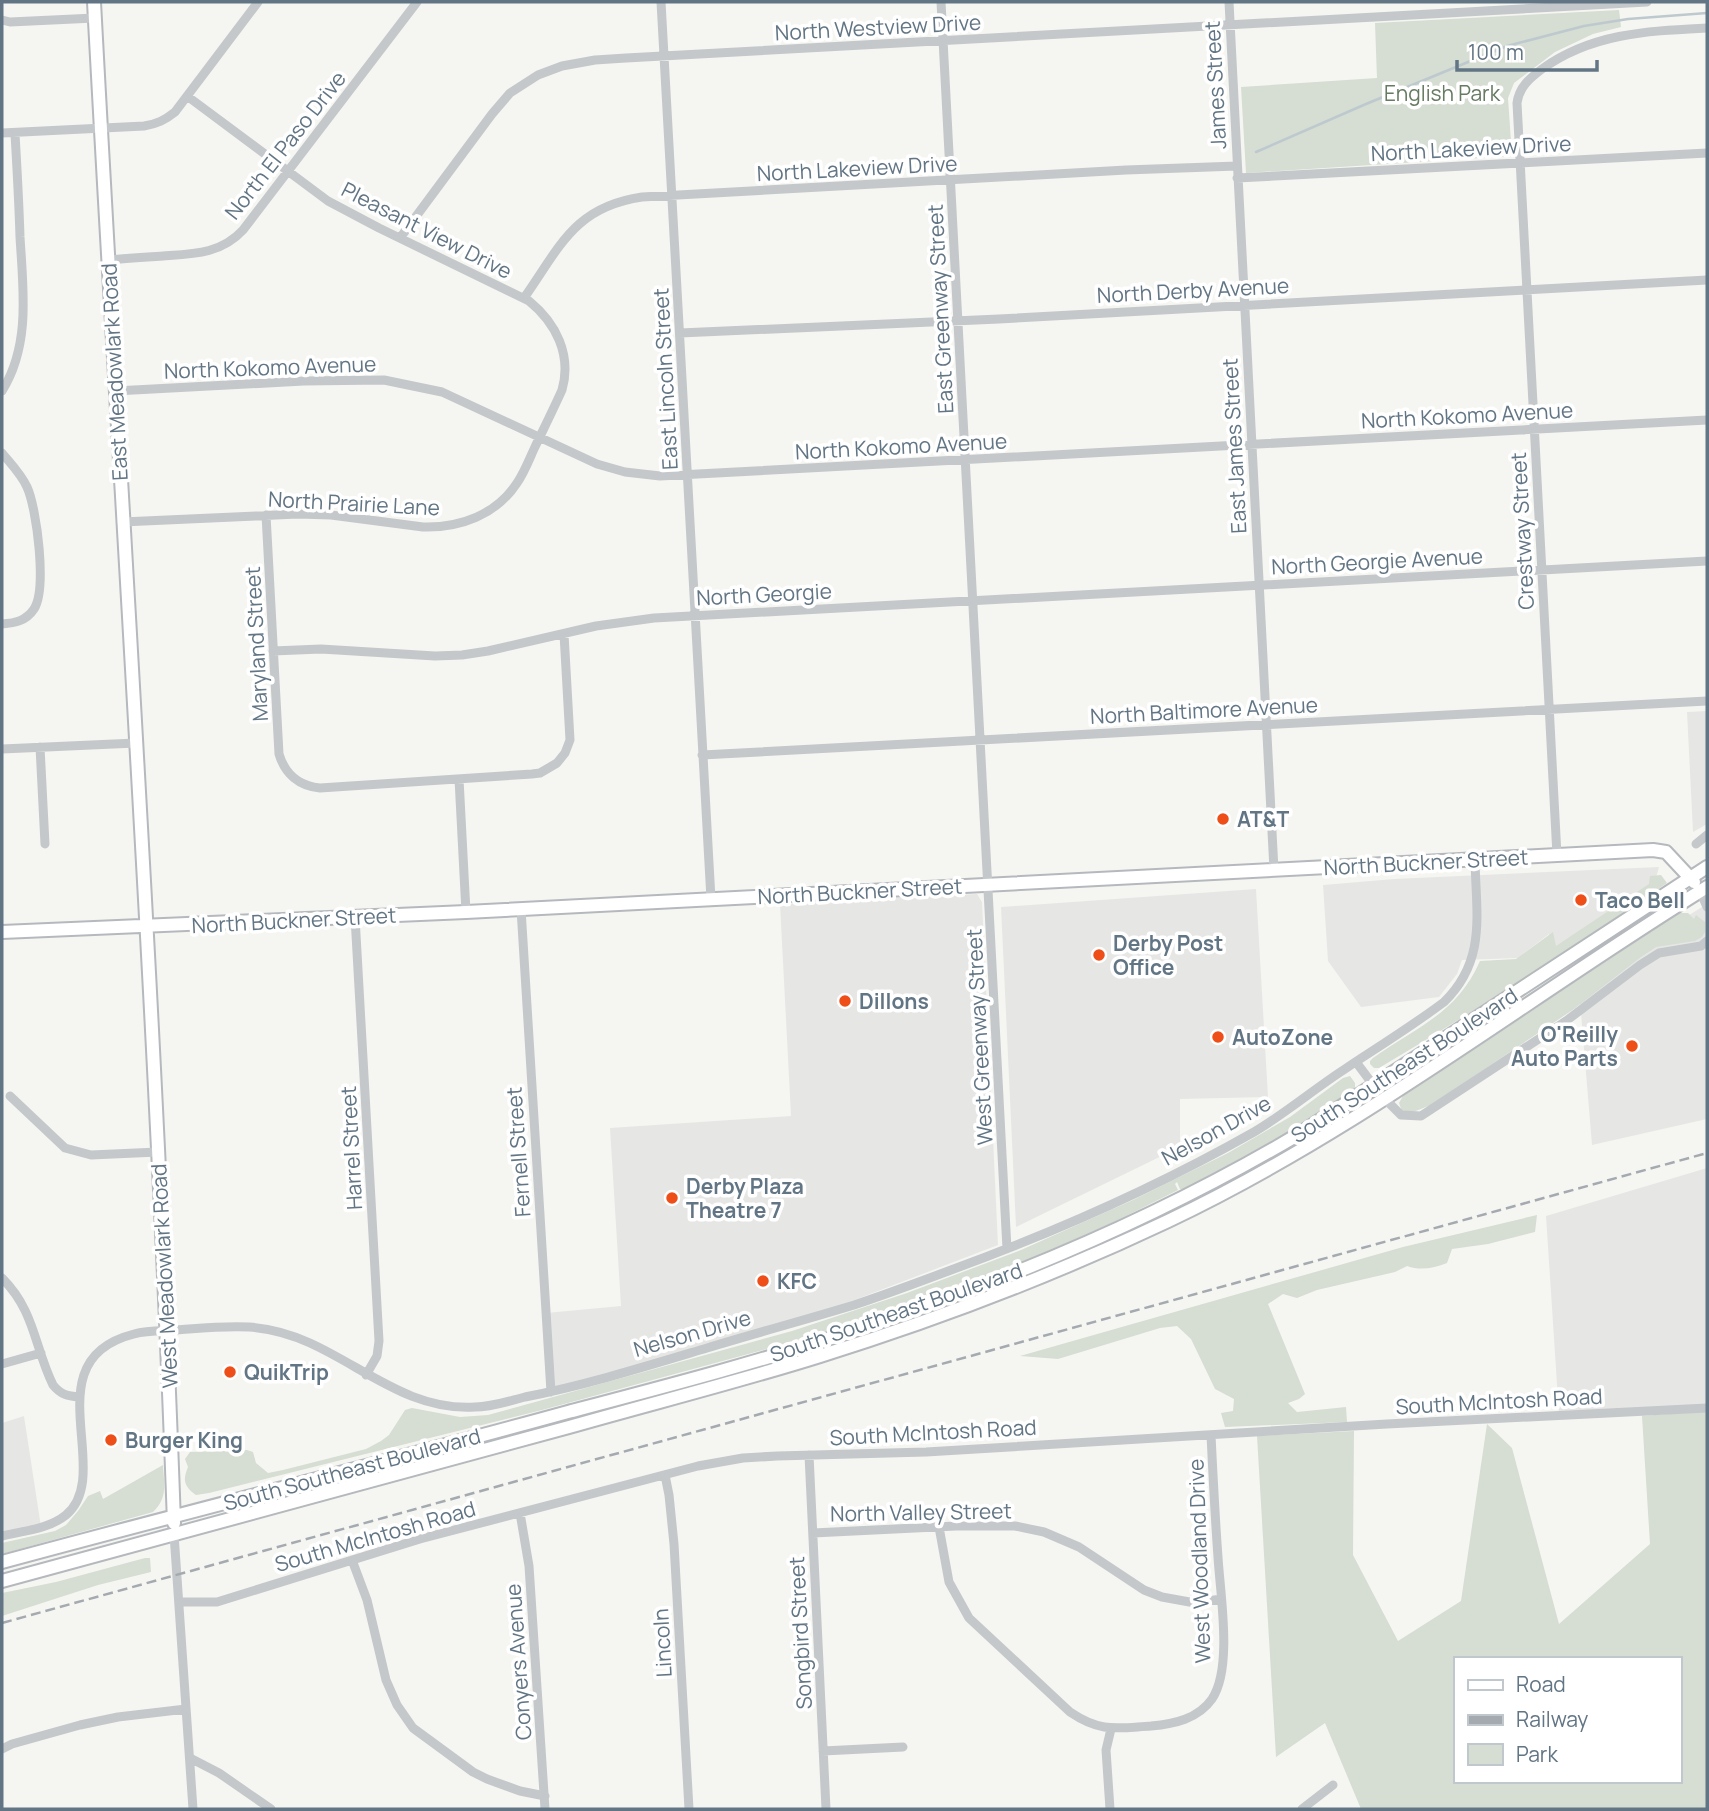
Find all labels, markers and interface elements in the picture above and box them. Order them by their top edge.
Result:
street label: North Westview Drive [774,8,982,46]
street label: James Street [1198,20,1232,150]
scale bar [1457,28,1597,72]
text: 100 m [1468,38,1524,66]
street label: North El Paso Drive [218,65,352,225]
park label: English Park [1384,79,1501,107]
street label: North Lakeview Drive [1370,129,1572,167]
street label: North Lakeview Drive [756,149,958,187]
street label: Pleasant View Drive [337,175,517,285]
street label: East Greenway Street [921,204,959,414]
street label: East Meadowlark Road [94,263,134,481]
street label: North Derby Avenue [1096,271,1290,309]
street label: East Lincoln Street [646,287,684,471]
street label: North Kokomo Avenue [163,349,377,385]
street label: East James Street [1215,358,1253,534]
street label: North Kokomo Avenue [1360,395,1574,435]
street label: North Kokomo Avenue [794,426,1008,466]
street label: Crestway Street [1504,452,1540,610]
street label: North Prairie Lane [267,485,441,521]
street label: North Georgie Avenue [1271,541,1483,581]
street label: Maryland Street [238,566,274,722]
street label: North Georgie [696,576,832,612]
street label: North Baltimore Avenue [1089,690,1319,730]
place label: AT&T [1237,805,1290,833]
marker: AT&T [1215,811,1231,827]
street label: North Buckner Street [1323,843,1529,881]
street label: North Buckner Street [757,872,963,910]
place label: Taco Bell [1595,886,1685,914]
marker: Taco Bell [1573,892,1589,908]
street label: North Buckner Street [191,901,397,939]
street label: West Greenway Street [959,928,999,1146]
place label: Derby Post Office [1113,929,1223,981]
marker: Derby Post Office [1091,947,1107,963]
street label: South Southeast Boulevard [1285,981,1523,1149]
place label: Dillons [859,987,929,1015]
marker: Dillons [837,993,853,1009]
place label: O'Reilly Auto Parts [1511,1020,1618,1072]
place label: AutoZone [1232,1023,1333,1051]
marker: AutoZone [1210,1029,1226,1045]
marker: O'Reilly Auto Parts [1624,1038,1640,1054]
street label: Harrel Street [334,1085,368,1211]
street label: Fernell Street [499,1086,537,1218]
street label: Nelson Drive [1156,1088,1276,1172]
street label: West Meadowlark Road [144,1163,184,1389]
place label: Derby Plaza Theatre 7 [686,1172,804,1224]
marker: Derby Plaza Theatre 7 [664,1190,680,1206]
street label: South Southeast Boulevard [766,1256,1026,1368]
place label: KFC [777,1267,817,1295]
marker: KFC [755,1273,771,1289]
street label: Nelson Drive [630,1303,754,1363]
place label: QuikTrip [244,1358,329,1386]
marker: QuikTrip [222,1364,238,1380]
street label: South McIntosh Road [1395,1382,1603,1420]
street label: South McIntosh Road [829,1413,1037,1451]
street label: South Southeast Boulevard [220,1421,484,1517]
place label: Burger King [125,1426,243,1454]
marker: Burger King [103,1432,119,1448]
street label: West Woodland Drive [1181,1458,1217,1664]
street label: South McIntosh Road [271,1494,479,1578]
street label: North Valley Street [830,1496,1012,1528]
street label: Songbird Street [782,1556,818,1710]
street label: Conyers Avenue [499,1583,537,1741]
street label: Lincoln [646,1608,678,1678]
legend [1454,1657,1681,1783]
text: Road [1516,1670,1566,1698]
text: Railway [1516,1705,1588,1733]
text: Park [1516,1740,1558,1768]

